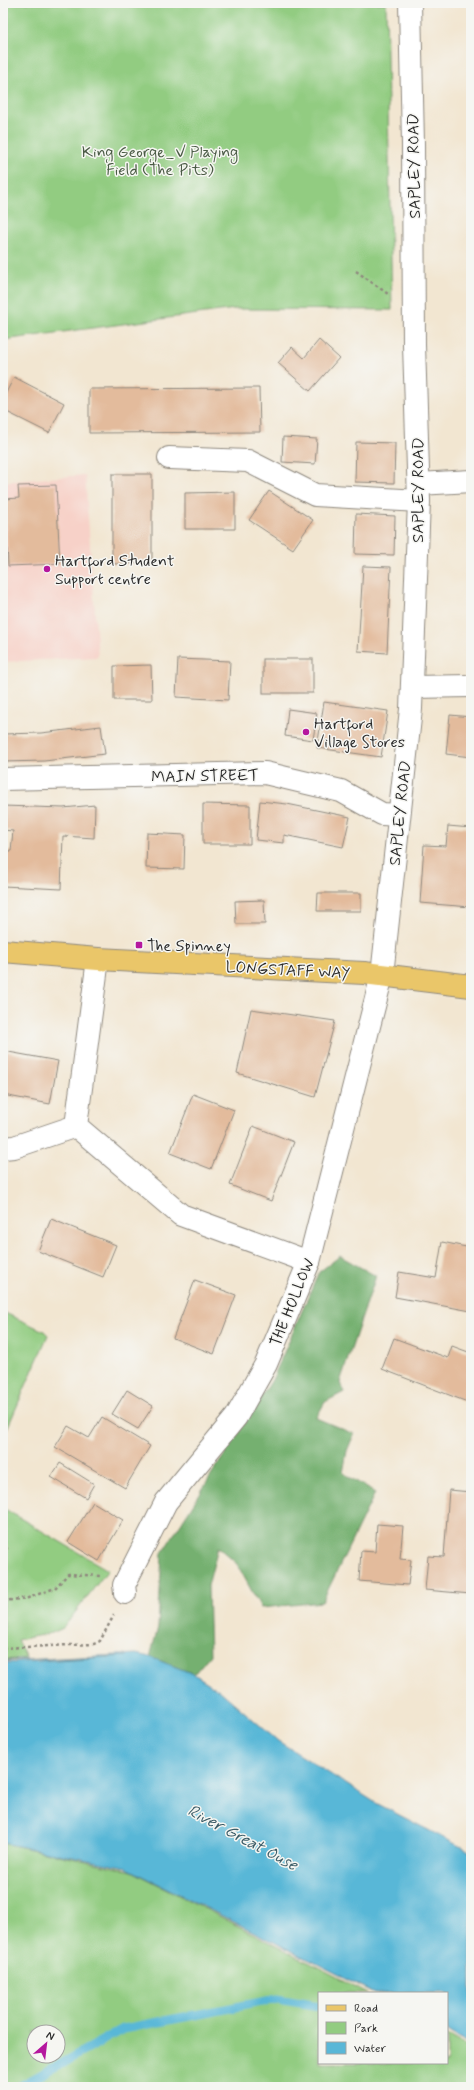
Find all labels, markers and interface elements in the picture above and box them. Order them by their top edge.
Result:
street label: SAPLEY ROAD [403,113,426,219]
park label: King George_V Playing Field (The Pits) [82,142,238,181]
street label: SAPLEY ROAD [408,437,429,543]
place label: Hartford Student Support centre [55,551,175,590]
marker: Hartford Student Support centre [42,564,52,574]
place label: Hartford Village Stores [314,714,405,753]
marker: Hartford Village Stores [301,727,311,737]
street label: SAPLEY ROAD [385,760,416,867]
street label: MAIN STREET [151,765,259,788]
place label: The Spinney [147,936,231,957]
marker: The Spinney [134,940,144,950]
street label: LONGSTAFF WAY [225,957,351,984]
street label: THE HOLLOW [265,1255,320,1350]
water label: River Great Ouse [184,1800,303,1877]
legend [318,1992,448,2064]
text: Road [354,2001,378,2017]
text: Park [354,2021,378,2037]
north arrow [26,2024,66,2064]
text: N [44,2028,57,2044]
text: Water [354,2041,386,2057]

